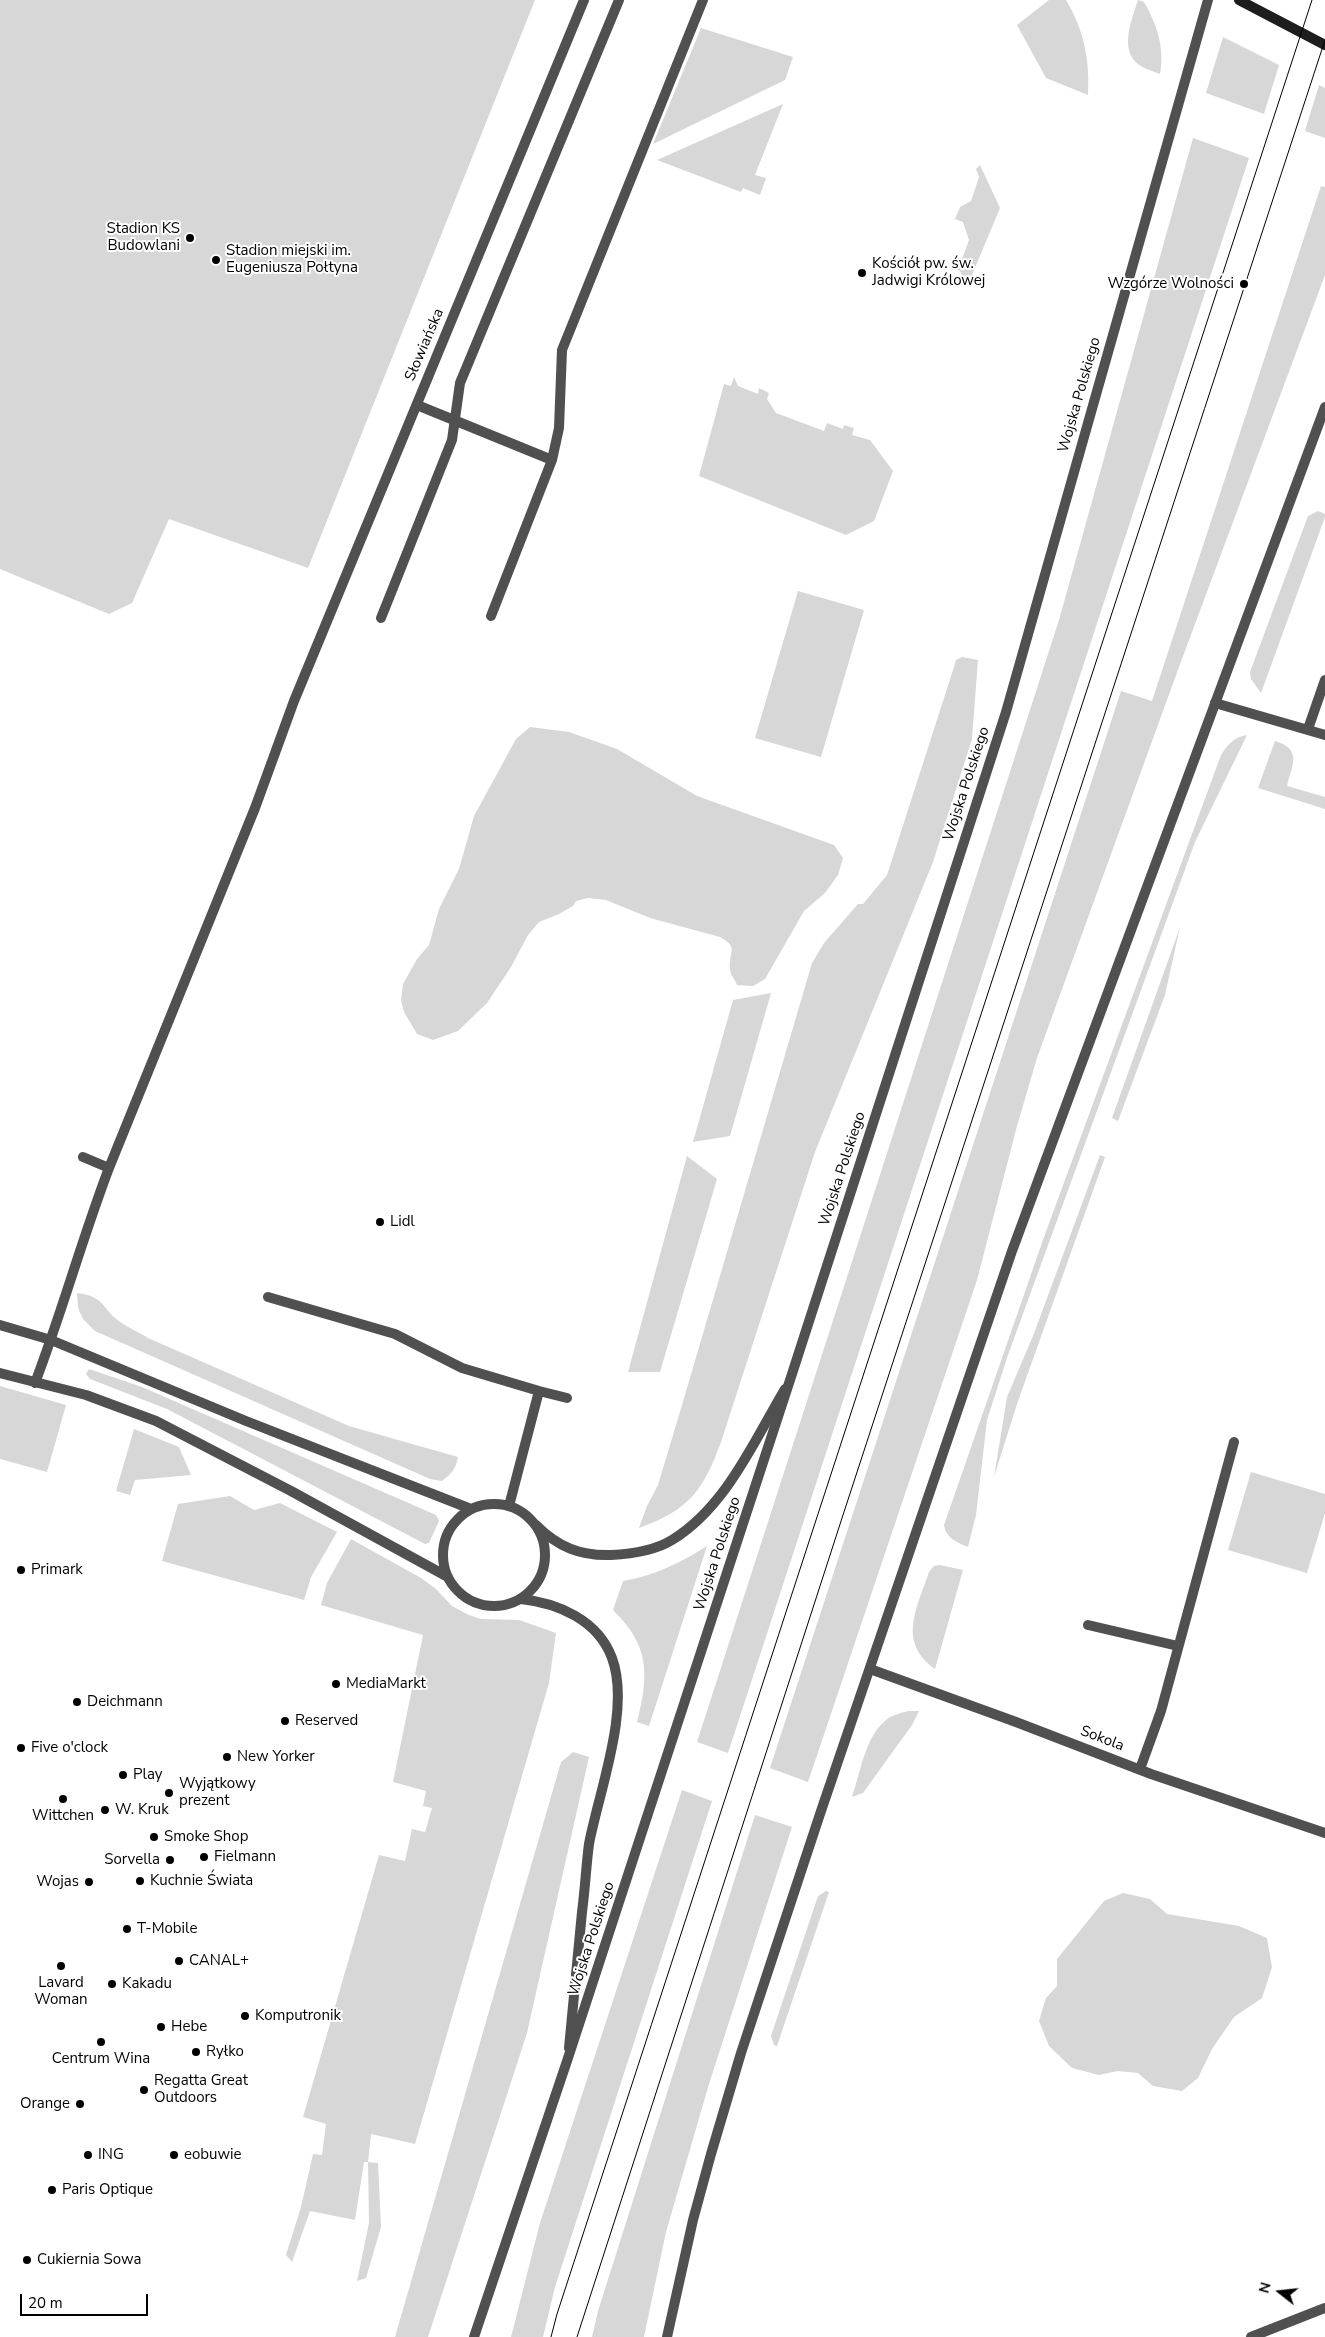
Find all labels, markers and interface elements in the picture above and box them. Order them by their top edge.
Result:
place label: Stadion KS Budowlani [106,220,180,255]
marker: Stadion KS Budowlani [184,232,196,244]
place label: Stadion miejski im. Eugeniusza Połtyna [226,242,358,277]
marker: Stadion miejski im. Eugeniusza Połtyna [210,254,222,266]
place label: Kościół pw. św. Jadwigi Królowej [872,255,985,290]
marker: Kościół pw. św. Jadwigi Królowej [856,267,868,279]
place label: Wzgórze Wolności [1107,275,1234,293]
marker: Wzgórze Wolności [1238,278,1250,290]
street label: Słowiańska [402,306,448,384]
street label: Wojska Polskiego [1055,335,1105,455]
street label: Wojska Polskiego [940,725,994,843]
street label: Wojska Polskiego [816,1110,870,1228]
place label: Lidl [390,1213,415,1231]
marker: Lidl [374,1216,386,1228]
street label: Wojska Polskiego [691,1495,745,1613]
place label: Primark [31,1561,83,1579]
marker: Primark [15,1564,27,1576]
place label: MediaMarkt [346,1675,426,1693]
marker: MediaMarkt [330,1678,342,1690]
place label: Deichmann [87,1693,163,1711]
marker: Deichmann [71,1696,83,1708]
place label: Reserved [295,1712,358,1730]
marker: Reserved [279,1715,291,1727]
street label: Sokola [1077,1722,1127,1756]
place label: Five o'clock [31,1739,108,1757]
marker: Five o'clock [15,1742,27,1754]
place label: New Yorker [237,1748,315,1766]
marker: New Yorker [221,1751,233,1763]
place label: Play [133,1766,163,1784]
marker: Play [117,1769,129,1781]
place label: Wyjątkowy prezent [179,1775,256,1810]
marker: Wyjątkowy prezent [163,1787,175,1799]
marker: Wittchen [57,1793,69,1805]
place label: W. Kruk [115,1801,169,1819]
marker: W. Kruk [99,1804,111,1816]
place label: Wittchen [32,1807,94,1825]
place label: Smoke Shop [164,1828,248,1846]
marker: Smoke Shop [148,1831,160,1843]
place label: Fielmann [214,1848,276,1866]
place label: Sorvella [104,1851,160,1869]
marker: Fielmann [198,1851,210,1863]
marker: Sorvella [164,1854,176,1866]
place label: Kuchnie Świata [150,1872,253,1890]
place label: Wojas [36,1873,79,1891]
marker: Kuchnie Świata [134,1875,146,1887]
marker: Wojas [83,1876,95,1888]
street label: Wojska Polskiego [565,1880,619,1998]
place label: T-Mobile [137,1920,197,1938]
marker: T-Mobile [121,1923,133,1935]
place label: CANAL+ [189,1952,249,1970]
marker: CANAL+ [173,1955,185,1967]
marker: Lavard Woman [55,1960,67,1972]
place label: Lavard Woman [34,1974,88,2009]
place label: Kakadu [122,1975,172,1993]
marker: Kakadu [106,1978,118,1990]
place label: Komputronik [255,2007,341,2025]
marker: Komputronik [239,2010,251,2022]
place label: Hebe [171,2018,207,2036]
marker: Hebe [155,2021,167,2033]
marker: Centrum Wina [95,2036,107,2048]
place label: Ryłko [206,2043,244,2061]
marker: Ryłko [190,2046,202,2058]
place label: Centrum Wina [52,2050,150,2068]
place label: Regatta Great Outdoors [154,2072,248,2107]
marker: Regatta Great Outdoors [138,2084,150,2096]
place label: Orange [20,2095,70,2113]
marker: Orange [74,2098,86,2110]
place label: ING [98,2146,124,2164]
place label: eobuwie [184,2146,242,2164]
marker: ING [82,2149,94,2161]
marker: eobuwie [168,2149,180,2161]
place label: Paris Optique [62,2181,153,2199]
marker: Paris Optique [46,2184,58,2196]
place label: Cukiernia Sowa [37,2251,141,2269]
marker: Cukiernia Sowa [21,2254,33,2266]
north arrow [1255,2267,1305,2317]
text: N [1255,2280,1276,2295]
scale bar [22,2284,150,2316]
text: 20 m [28,2293,63,2313]

